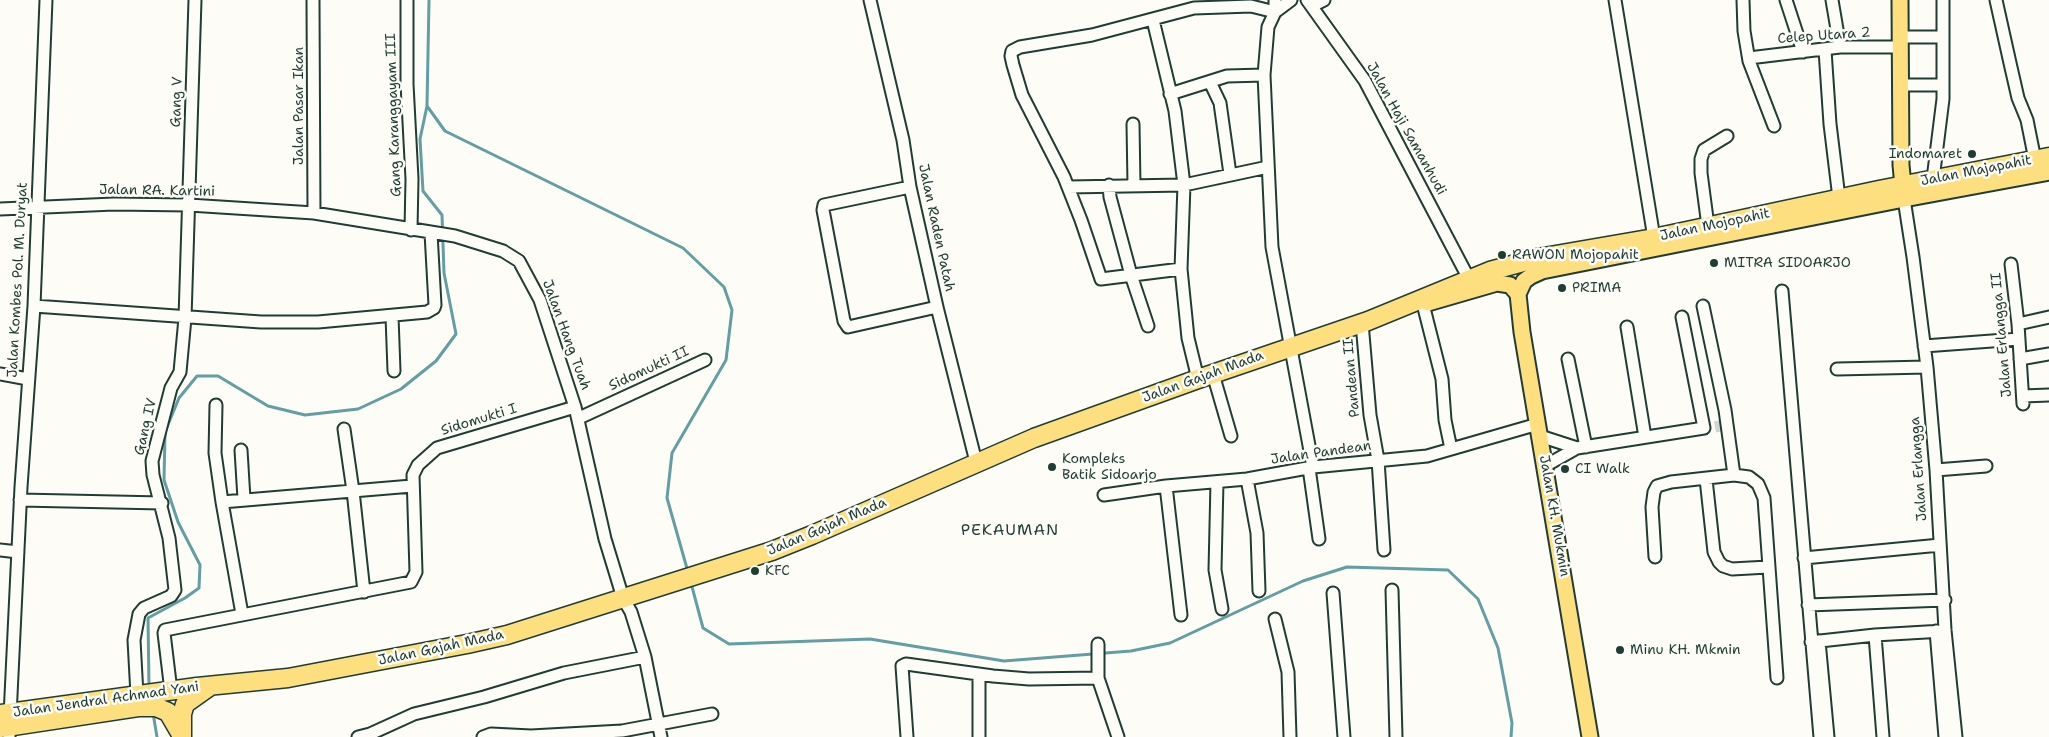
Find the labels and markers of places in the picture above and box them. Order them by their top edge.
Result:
place label: Indomaret [1889,146,1962,162]
marker: Indomaret [1966,148,1978,160]
place label: RAWON Mojopahit [1512,247,1639,263]
marker: RAWON Mojopahit [1496,249,1508,261]
place label: MITRA SIDOARJO [1724,255,1851,271]
marker: MITRA SIDOARJO [1708,257,1720,269]
place label: PRIMA [1572,280,1621,296]
marker: PRIMA [1556,282,1568,294]
place label: Kompleks Batik Sidoarjo [1062,451,1157,484]
marker: Kompleks Batik Sidoarjo [1046,461,1058,473]
place label: CI Walk [1575,461,1630,477]
marker: CI Walk [1559,463,1571,475]
place label: KFC [765,563,790,579]
marker: KFC [749,565,761,577]
place label: Minu KH. Mkmin [1630,642,1741,658]
marker: Minu KH. Mkmin [1614,644,1626,656]

